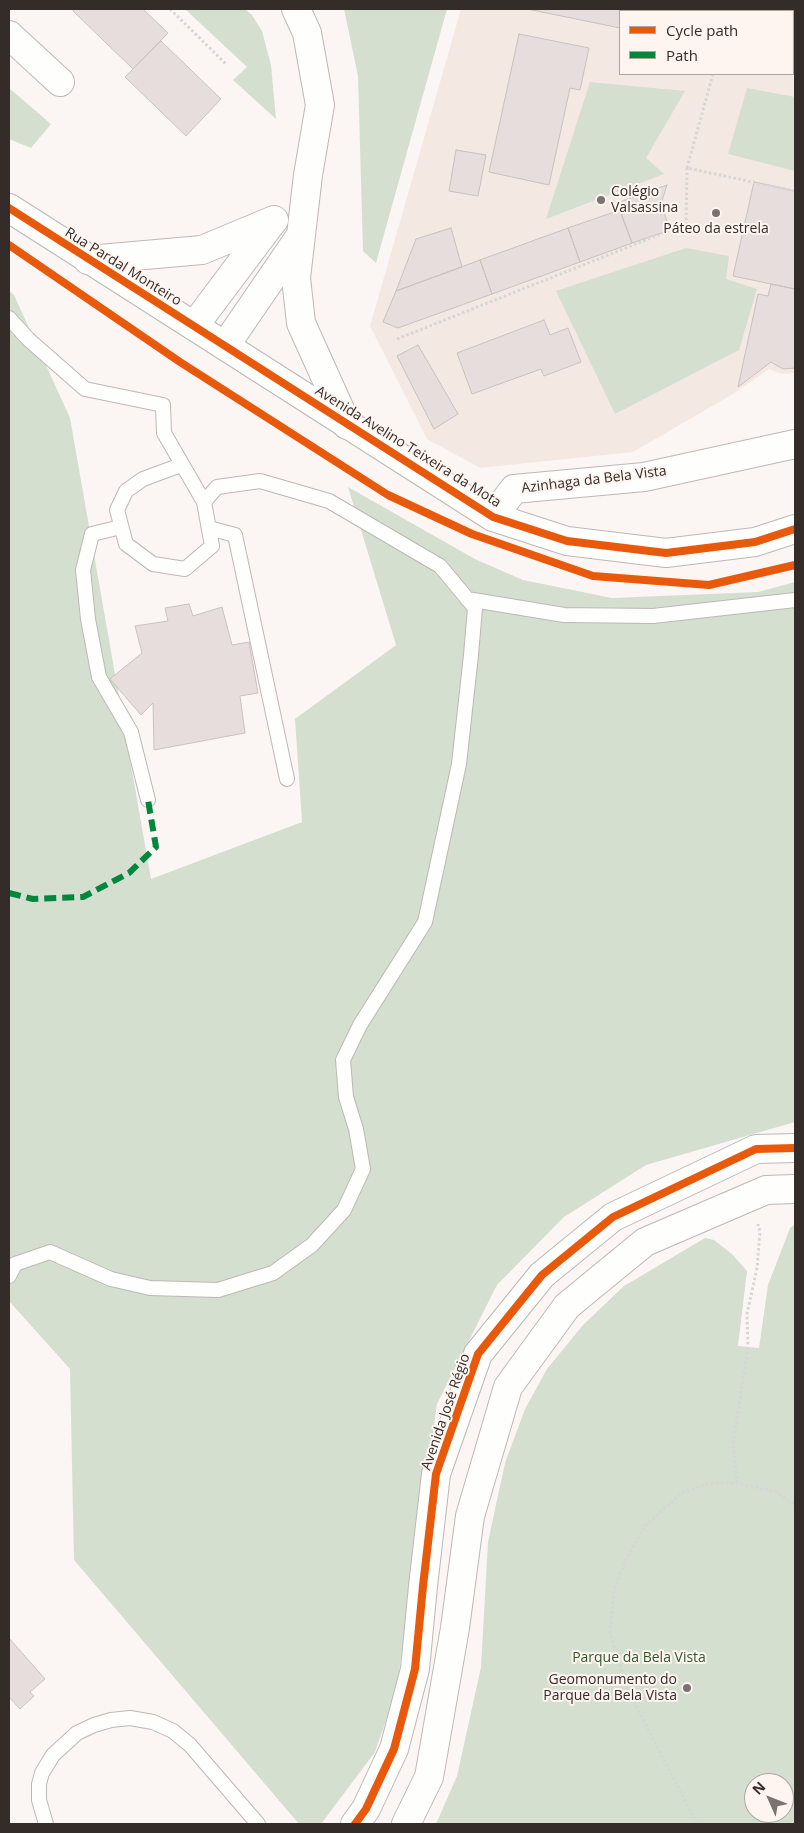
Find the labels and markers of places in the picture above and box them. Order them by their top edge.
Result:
place label: Colégio Valsassina [611,184,678,216]
marker: Colégio Valsassina [595,194,607,206]
marker: Páteo da estrela [710,207,722,219]
place label: Páteo da estrela [663,221,769,237]
place label: Geomonumento do Parque da Bela Vista [543,1672,677,1704]
marker: Geomonumento do Parque da Bela Vista [681,1682,693,1694]

